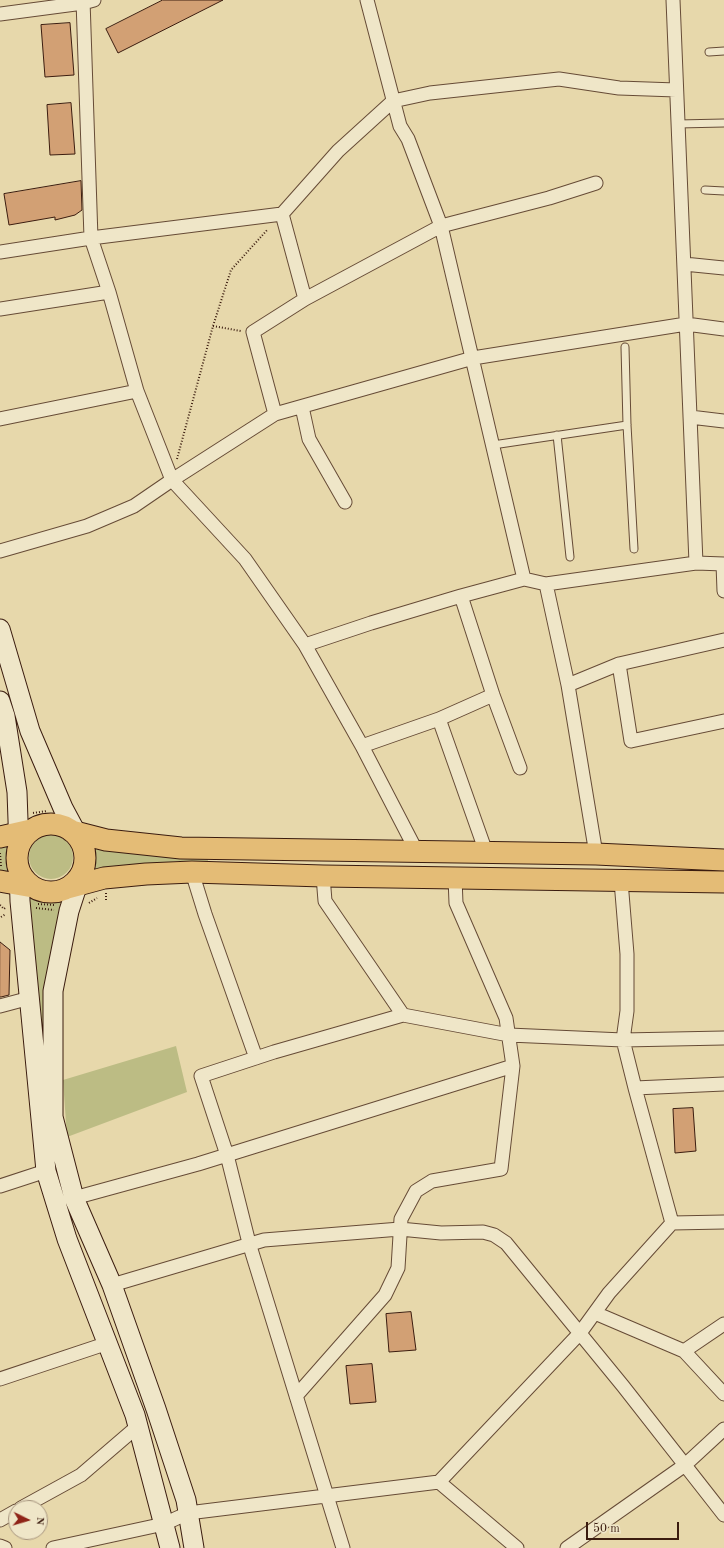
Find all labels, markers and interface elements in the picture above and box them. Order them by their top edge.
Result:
north arrow [8,1500,48,1540]
scale bar [588,1514,681,1540]
text: N [34,1516,45,1526]
text: 50 m [593,1523,620,1535]

